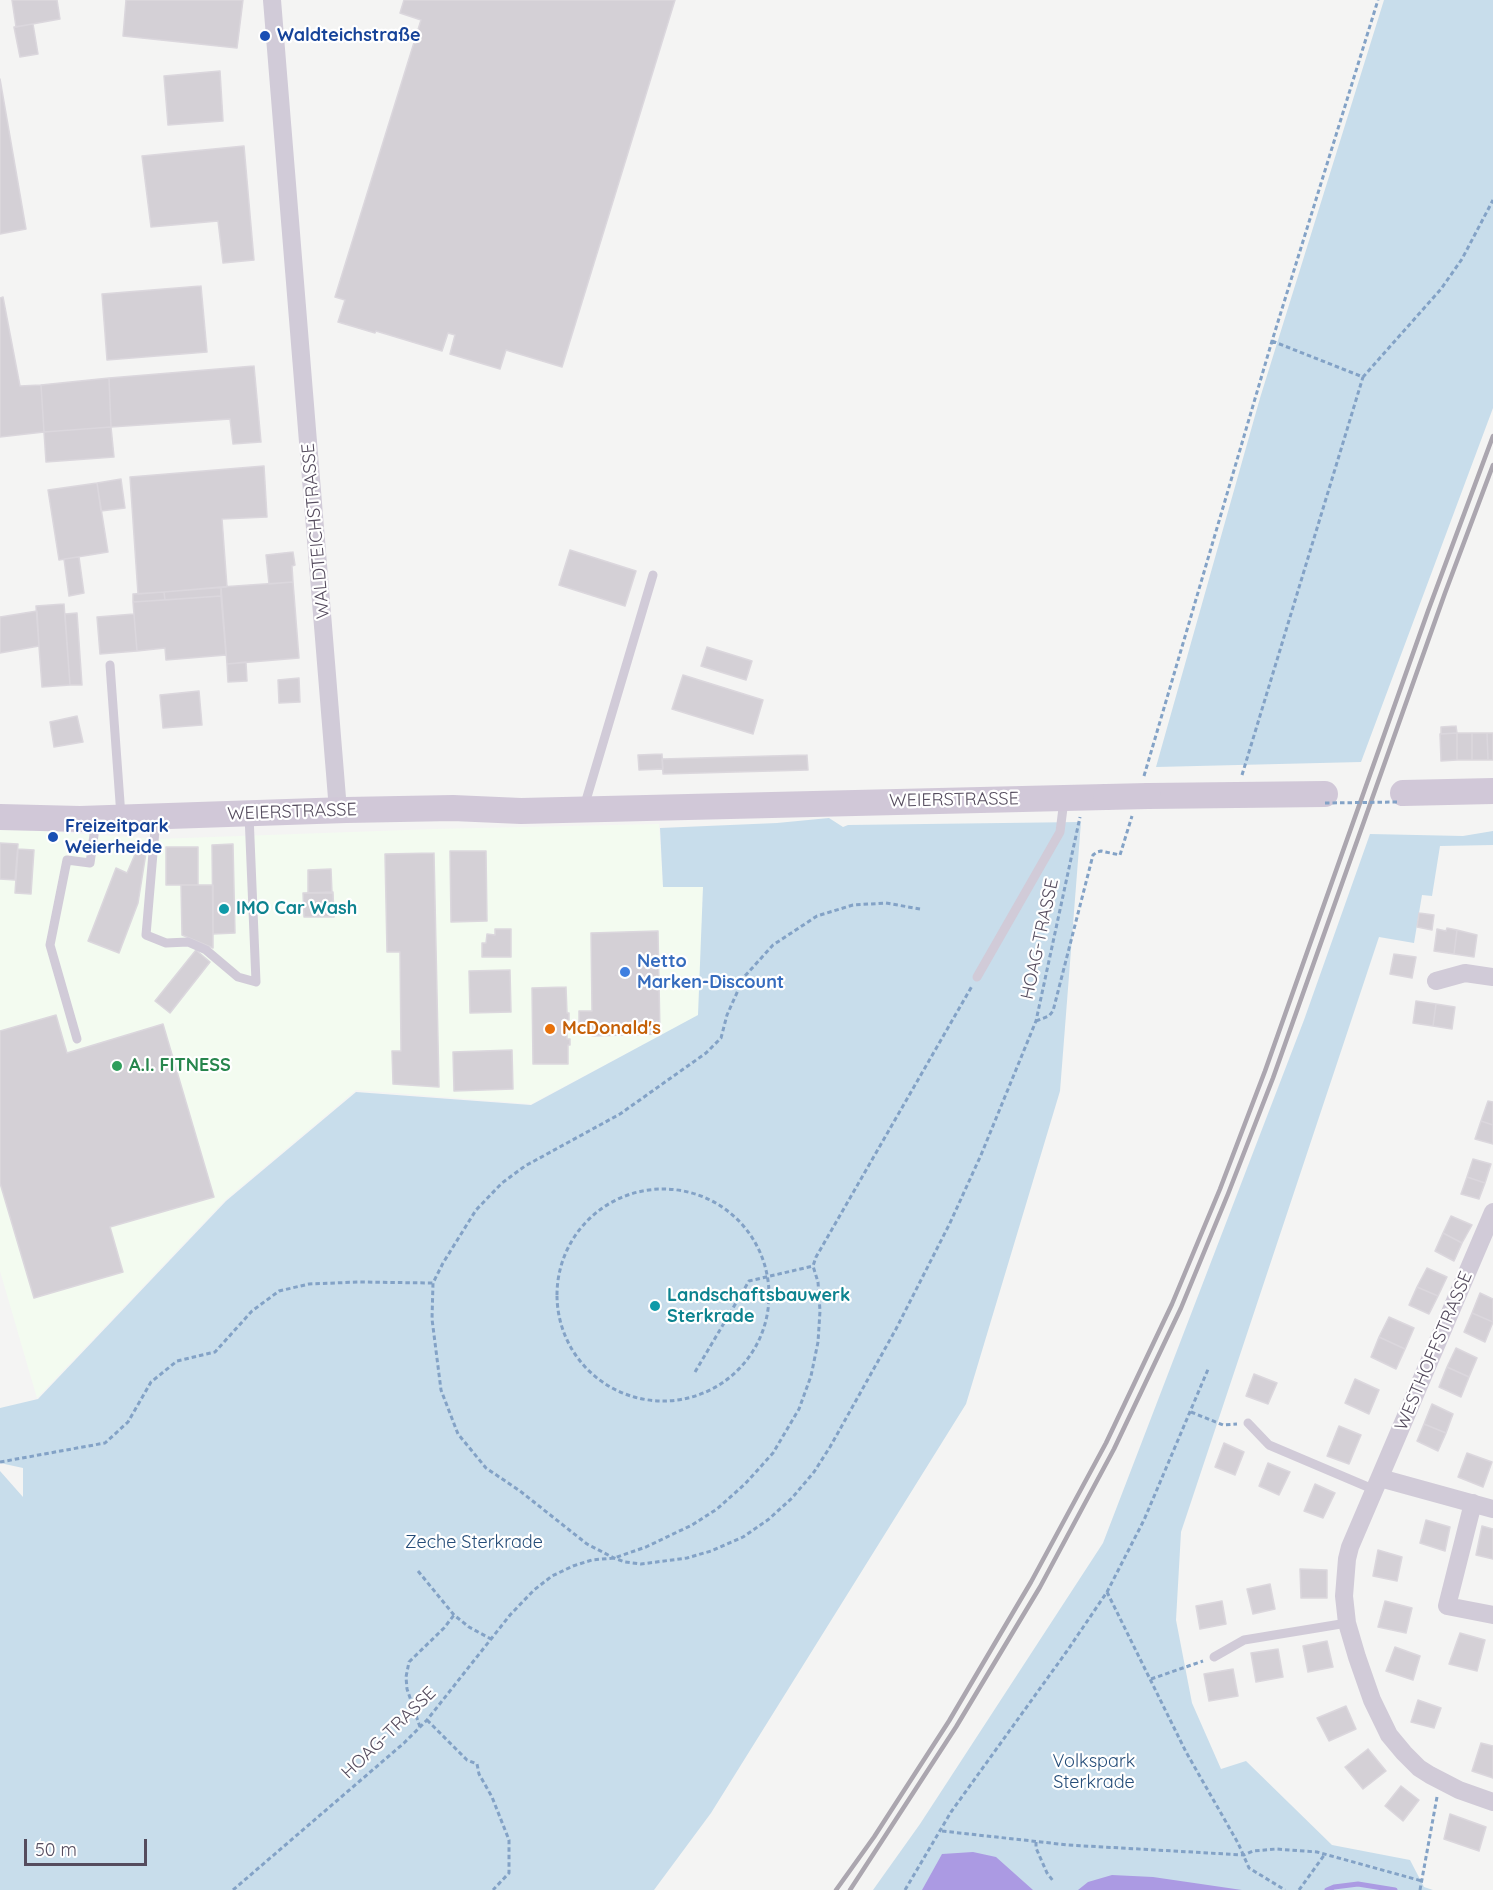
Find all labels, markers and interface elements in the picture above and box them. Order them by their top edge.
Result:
place label: Waldteichstraße [277,25,421,47]
marker: Waldteichstraße [258,29,272,43]
street label: WALDTEICHSTRASSE [298,442,334,620]
street label: WEIERSTRASSE [889,788,1019,812]
street label: WEIERSTRASSE [227,799,357,825]
place label: Freizeitpark Weierheide [65,816,169,858]
marker: Freizeitpark Weierheide [46,830,60,844]
street label: HOAG-TRASSE [1017,877,1063,1001]
place label: IMO Car Wash [236,898,357,920]
marker: IMO Car Wash [217,902,231,916]
place label: Netto Marken-Discount [637,951,784,994]
marker: Netto Marken-Discount [618,965,632,979]
place label: McDonald's [562,1018,661,1040]
marker: McDonald's [543,1022,557,1036]
place label: A.I. FITNESS [129,1055,231,1077]
marker: A.I. FITNESS [110,1059,124,1073]
street label: WESTHOFFSTRASSE [1391,1268,1477,1434]
place label: Landschaftsbauwerk Sterkrade [667,1285,850,1328]
marker: Landschaftsbauwerk Sterkrade [648,1299,662,1313]
park label: Zeche Sterkrade [405,1532,543,1554]
street label: HOAG-TRASSE [337,1683,441,1783]
park label: Volkspark Sterkrade [1053,1751,1135,1794]
scale bar [27,1827,150,1865]
text: 50 m [35,1838,77,1861]

